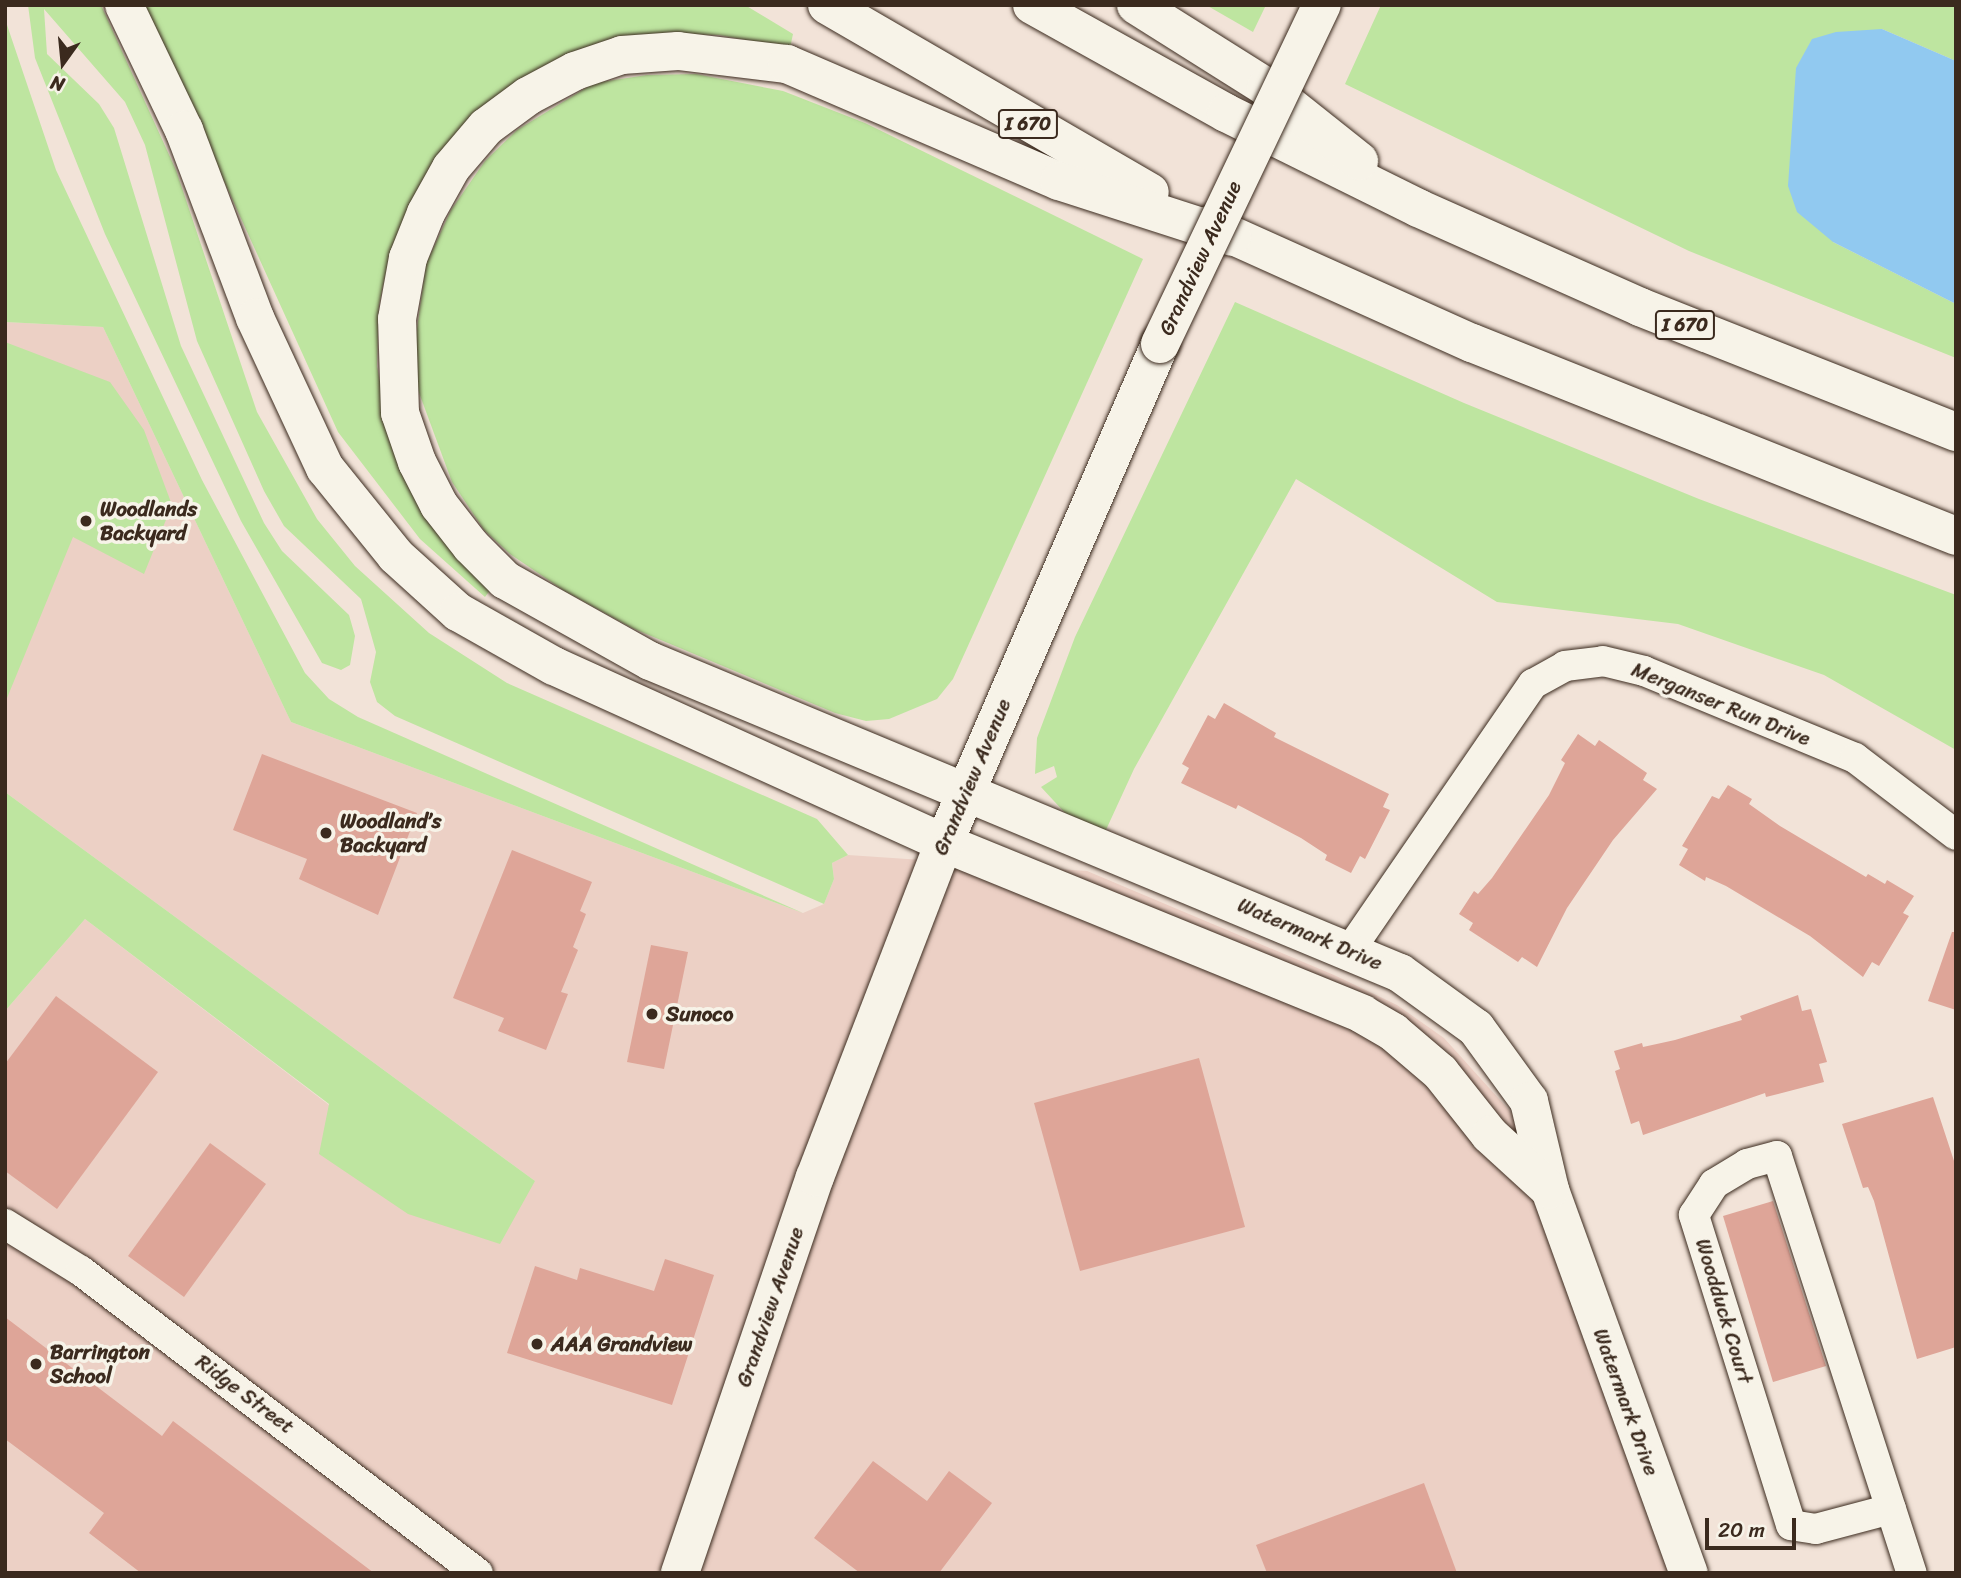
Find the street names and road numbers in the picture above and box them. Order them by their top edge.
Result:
road number: I 670 [996,108,1060,140]
street label: Grandview Avenue [1153,177,1247,339]
road number: I 670 [1654,310,1716,340]
street label: Merganser Run Drive [1628,656,1814,752]
street label: Grandview Avenue [928,695,1016,859]
street label: Watermark Drive [1234,892,1386,976]
street label: Grandview Avenue [731,1224,809,1390]
street label: Woodduck Court [1690,1235,1758,1387]
street label: Watermark Drive [1588,1325,1664,1479]
street label: Ridge Street [190,1349,300,1439]

